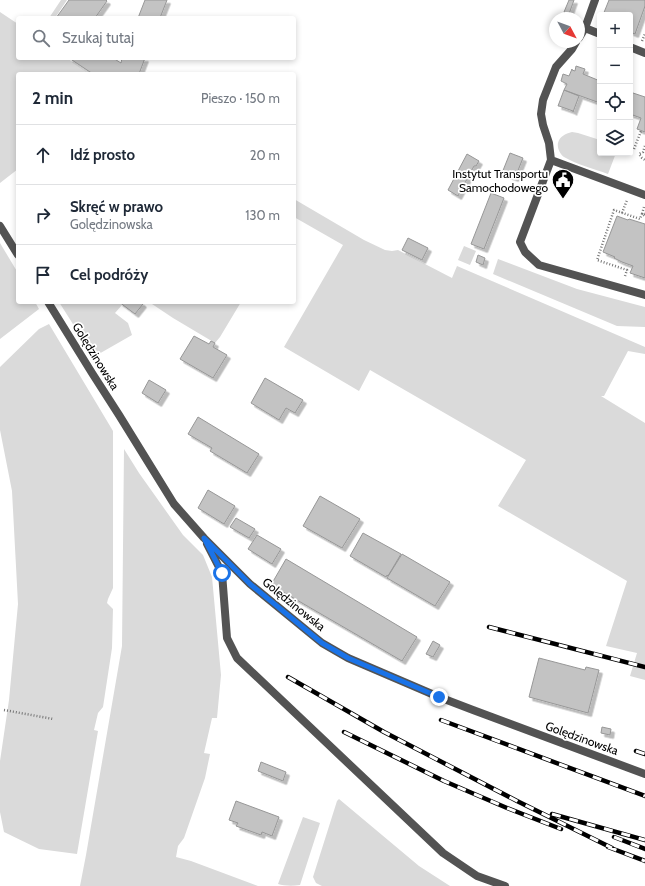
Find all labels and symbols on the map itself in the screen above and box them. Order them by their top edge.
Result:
north arrow [549,12,585,48]
place label: Instytut Transportu Samochodowego [452,166,548,195]
public building icon: Instytut Transportu Samochodowego [550,167,576,200]
street label: Golędzinowska [69,320,123,393]
route start [213,564,231,582]
street label: Golędzinowska [260,574,329,634]
route end [430,688,448,706]
street label: Golędzinowska [544,718,621,758]

